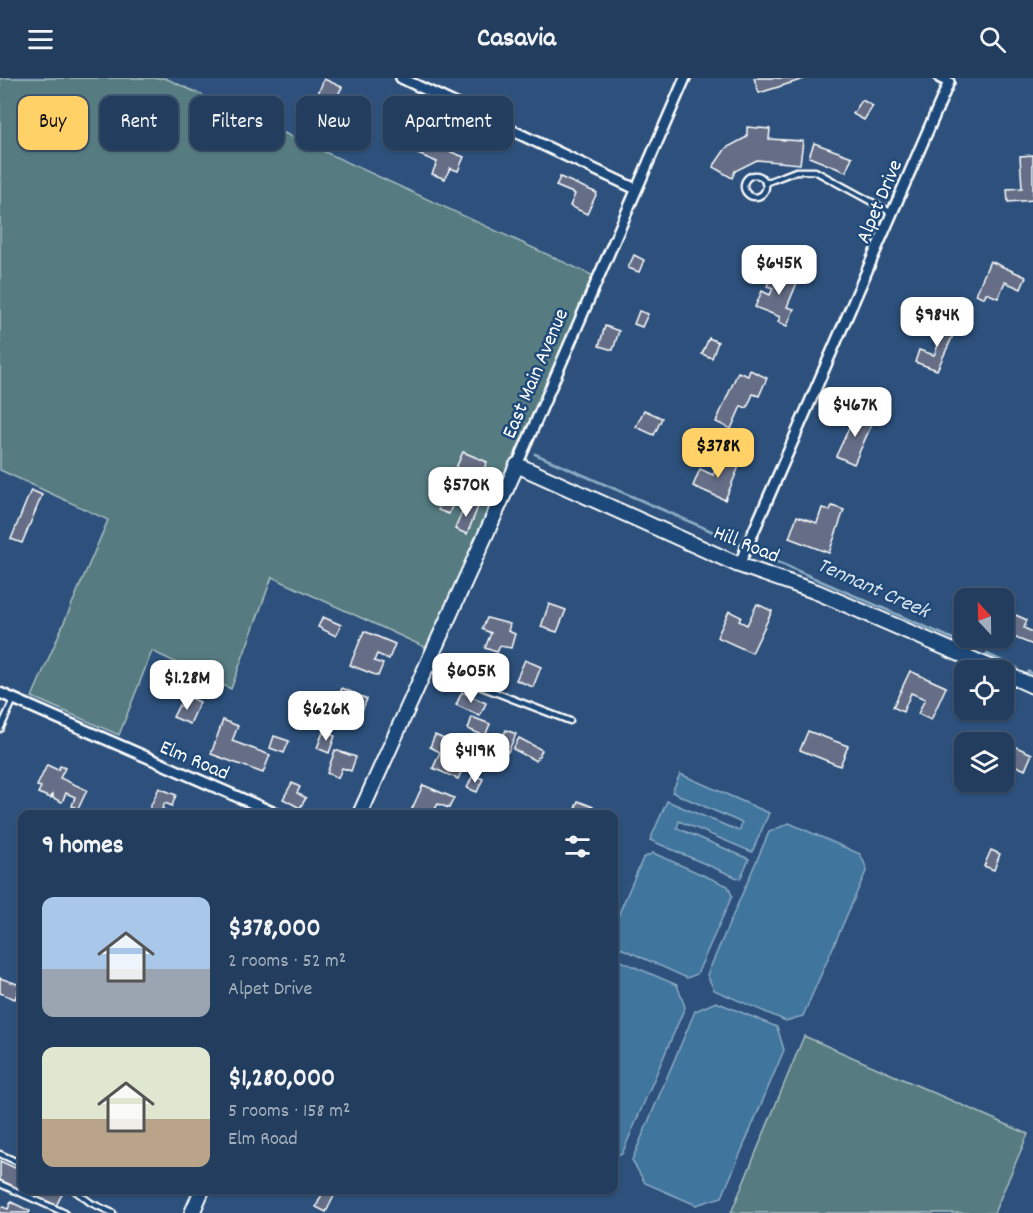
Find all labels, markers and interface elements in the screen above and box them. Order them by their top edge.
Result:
text: Casavia [477,20,556,59]
icon: menu [24,23,57,56]
icon: search [976,23,1009,56]
chip: Buy [18,96,88,150]
chip: Rent [100,96,178,150]
chip: Filters [190,96,284,150]
chip: New [296,96,371,150]
chip: Apartment [383,96,513,150]
street label: Alpet Drive [850,156,912,249]
pin: $645K [737,245,821,296]
text: $645K [756,250,802,278]
pin: $984K [895,297,979,348]
text: $984K [915,302,959,330]
street label: East Main Avenue [496,304,578,444]
pin: $467K [813,387,897,438]
text: $467K [832,392,878,420]
pin: $378K [676,428,760,479]
text: $378K [696,433,740,461]
pin: $570K [424,467,508,518]
text: $570K [442,472,490,500]
street label: Hill Road [708,519,783,573]
water label: Tennant Creek [812,551,935,629]
north arrow [954,588,1014,648]
map controls [954,588,1014,792]
pin: $605K [429,653,513,704]
text: $605K [446,658,496,686]
pin: $1.28M [138,660,236,711]
button: locate [954,660,1014,720]
text: $1.28M [164,665,210,693]
pin: $626K [284,691,368,742]
text: $626K [302,696,350,724]
button: layers [954,732,1014,792]
pin: $419K [433,733,517,784]
street label: Elm Road [154,734,233,790]
text: $419K [454,738,496,766]
text: 9 homes [42,828,124,865]
icon: filters [561,830,594,863]
text: $378,000 [228,911,321,948]
icon: home [90,921,162,993]
text: 2 rooms · 52 m² [228,948,346,976]
text: Alpet Drive [228,976,312,1004]
text: $1,280,000 [228,1061,335,1098]
icon: home [90,1071,162,1143]
text: 5 rooms · 158 m² [228,1098,350,1126]
text: Elm Road [228,1126,298,1154]

